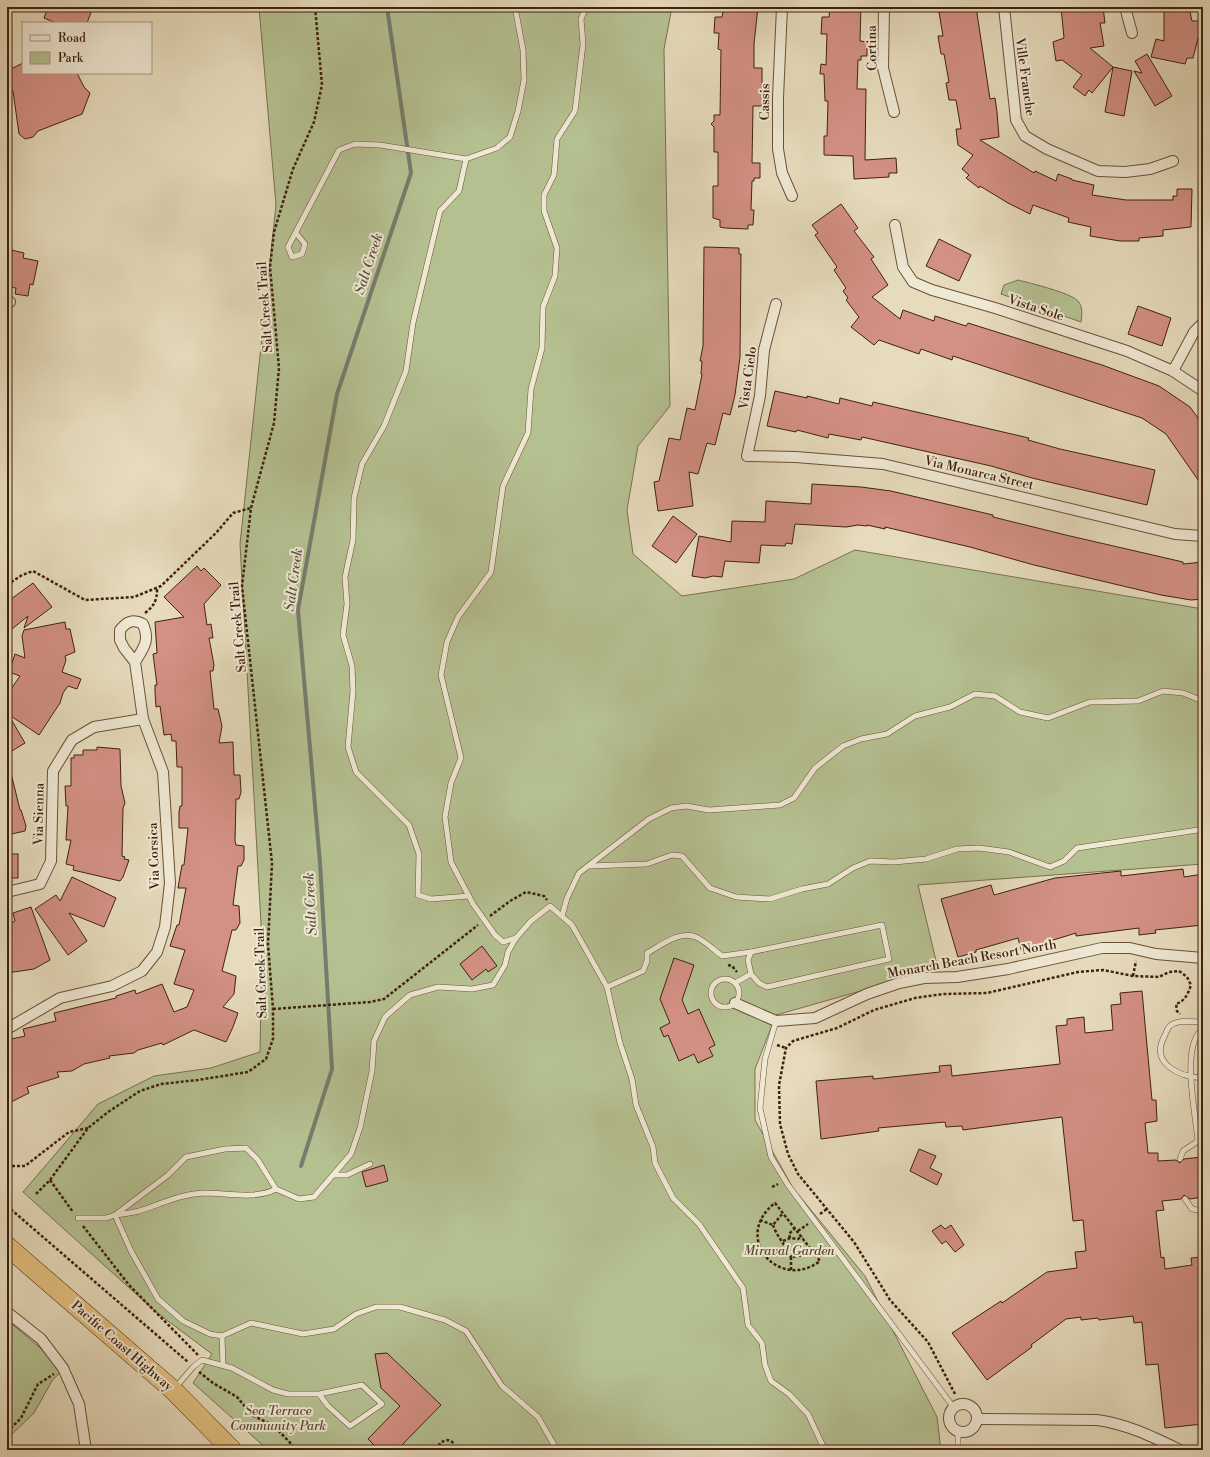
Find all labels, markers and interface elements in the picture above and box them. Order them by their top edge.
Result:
legend [22,22,152,74]
street label: Cortina [864,25,880,71]
text: Road [58,31,86,46]
street label: Ville Franche [1011,36,1038,118]
text: Park [58,51,84,66]
street label: Cassis [757,83,773,121]
water label: Salt Creek [351,231,387,297]
street label: Salt Creek Trail [254,261,276,353]
street label: Vista Sole [1005,291,1066,325]
street label: Vista Cielo [736,345,760,412]
street label: Via Monarca Street [922,452,1036,493]
water label: Salt Creek [281,547,307,613]
street label: Salt Creek Trail [226,581,250,673]
street label: Via Sienna [30,782,48,846]
street label: Via Corsica [145,822,163,891]
water label: Salt Creek [300,872,322,936]
street label: Salt Creek Trail [251,927,271,1019]
street label: Monarch Beach Resort North [886,936,1058,982]
park label: Miraval Garden [743,1243,835,1259]
street label: Pacific Coast Highway [68,1297,177,1395]
park label: Sea Terrace Community Park [230,1403,326,1434]

